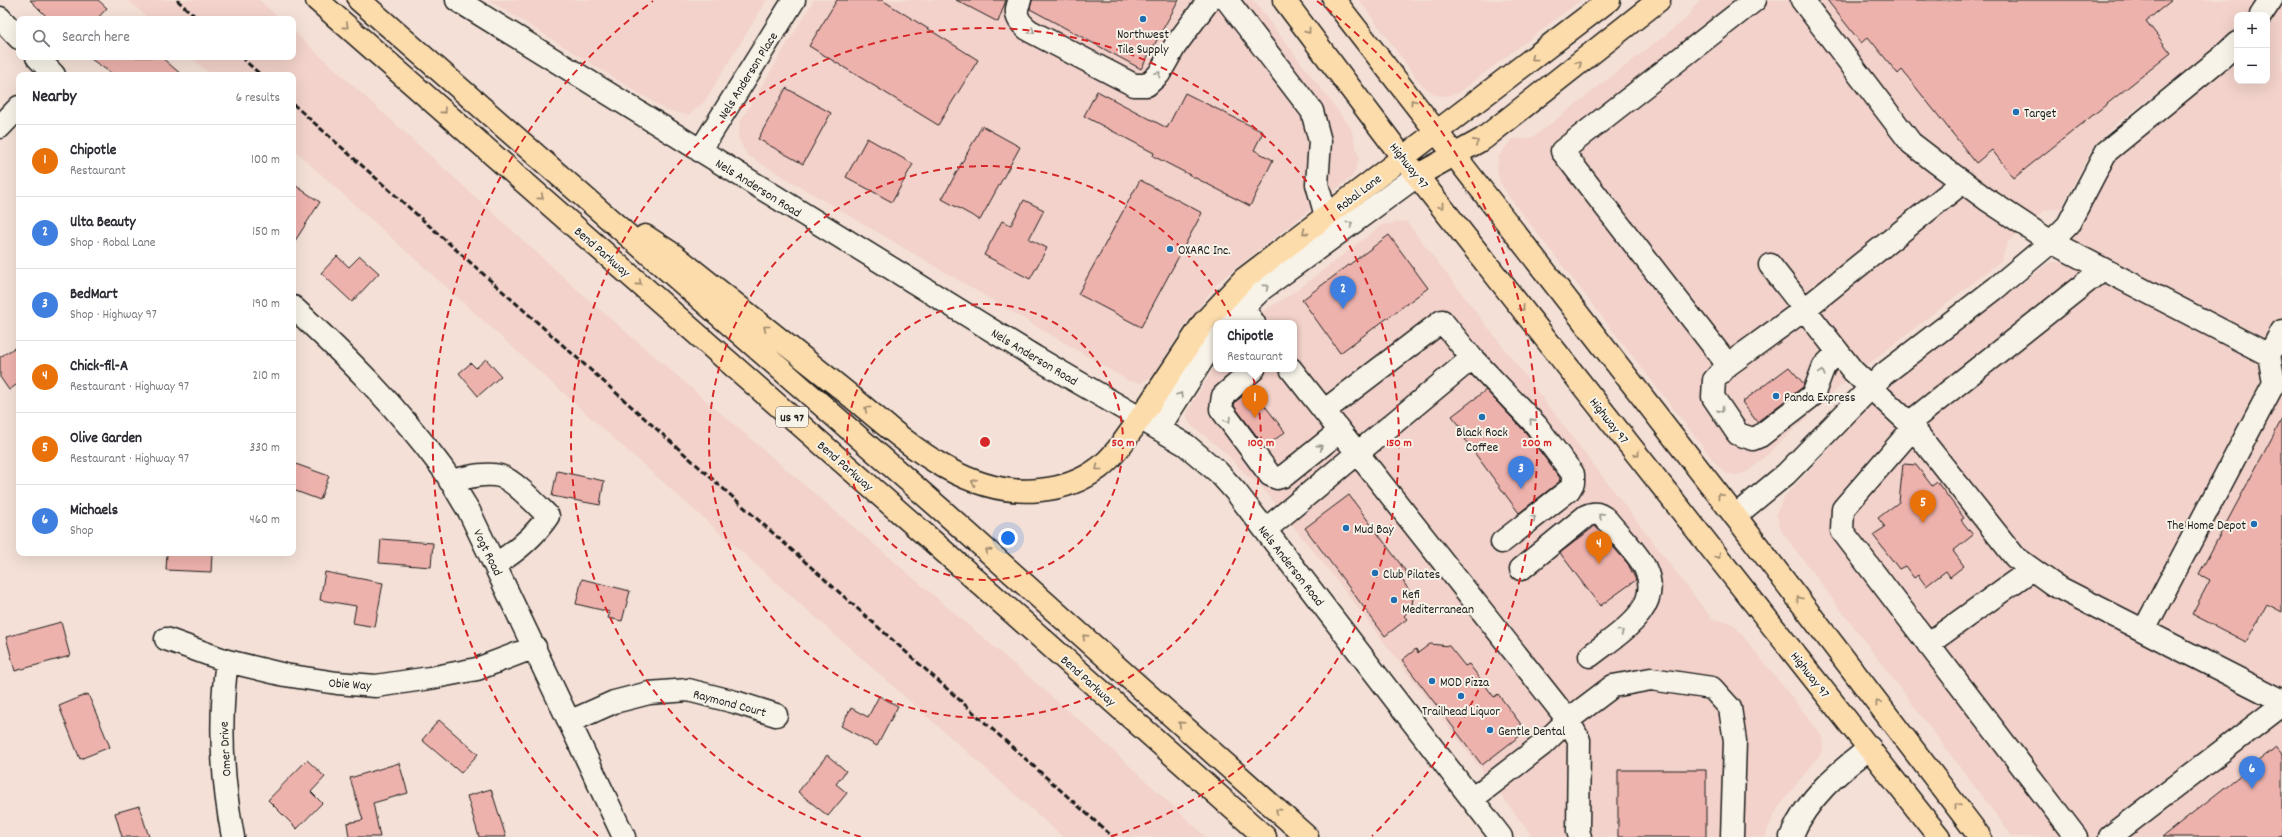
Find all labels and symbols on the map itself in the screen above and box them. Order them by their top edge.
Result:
marker: Northwest Tile Supply [1138,14,1148,24]
one-way arrow [341,21,349,28]
place label: Northwest Tile Supply [1117,26,1169,60]
one-way arrow [1028,27,1035,34]
one-way arrow [1303,27,1310,34]
street label: Nels Anderson Place [715,29,784,124]
one-way arrow [1531,53,1538,60]
one-way arrow [1575,61,1582,68]
one-way arrow [1153,71,1160,79]
one-way arrow [1410,99,1417,106]
place label: Target [2024,105,2057,124]
one-way arrow [439,107,446,114]
marker: Target [2011,107,2021,117]
street label: Highway 97 [1384,139,1432,194]
one-way arrow [1472,140,1479,147]
street label: Nels Anderson Road [711,155,804,223]
street label: Robal Lane [1333,170,1387,218]
one-way arrow [537,193,544,200]
one-way arrow [1437,201,1444,208]
one-way arrow [1346,222,1353,229]
street label: Bend Parkway [569,223,634,283]
one-way arrow [1302,227,1309,234]
place label: OXARC Inc. [1178,242,1230,261]
marker: OXARC Inc. [1165,244,1175,254]
pin: 2 [1330,276,1356,309]
one-way arrow [634,278,642,286]
one-way arrow [1261,285,1268,292]
one-way arrow [1517,303,1524,310]
street label: Nels Anderson Road [987,325,1081,392]
one-way arrow [763,326,770,333]
one-way arrow [1817,369,1826,376]
pin: 1 [1242,385,1268,418]
place label: Panda Express [1784,389,1855,408]
marker: Panda Express [1771,391,1781,401]
one-way arrow [1175,393,1182,400]
street label: Highway 97 [1584,394,1632,449]
one-way arrow [1716,405,1723,412]
road number: US 97 [776,407,808,427]
one-way arrow [865,407,872,414]
marker: Black Rock Coffee [1477,412,1487,422]
one-way arrow [1223,416,1231,423]
one-way arrow [1530,418,1537,426]
place label: Black Rock Coffee [1456,424,1508,458]
centre of rings [978,435,992,449]
text: 50 m [1111,435,1135,452]
text: 100 m [1248,435,1274,452]
text: 150 m [1386,435,1412,452]
text: 200 m [1522,435,1552,452]
street label: Bend Parkway [812,437,877,497]
one-way arrow [1315,445,1322,452]
one-way arrow [1633,449,1640,456]
pin: 3 [1508,456,1534,489]
one-way arrow [1095,463,1102,470]
one-way arrow [971,478,978,486]
pin: 5 [1910,490,1936,523]
one-way arrow [1718,494,1725,501]
one-way arrow [1598,513,1605,521]
one-way arrow [1529,515,1536,523]
place label: The Home Depot [2167,517,2246,536]
marker: The Home Depot [2249,519,2259,529]
place label: Mud Bay [1354,521,1395,540]
street label: Nels Anderson Road [1252,522,1328,611]
marker: Mud Bay [1341,523,1351,533]
street label: Vogt Road [467,527,506,580]
your location [998,528,1018,548]
pin: 4 [1586,531,1612,564]
one-way arrow [985,548,993,555]
one-way arrow [1713,551,1720,558]
place label: Club Pilates [1383,566,1440,585]
marker: Club Pilates [1370,568,1380,578]
place label: Kefi Mediterranean [1402,586,1474,620]
marker: Kefi Mediterranean [1389,595,1399,605]
one-way arrow [1797,597,1804,604]
one-way arrow [1616,629,1623,636]
one-way arrow [1082,635,1089,642]
street label: Highway 97 [1785,648,1833,703]
street label: Bend Parkway [1055,652,1120,712]
place label: MOD Pizza [1440,674,1490,693]
street label: Obie Way [328,675,373,697]
marker: MOD Pizza [1427,676,1437,686]
street label: Raymond Court [691,686,768,723]
marker: Trailhead Liquor [1456,691,1466,701]
one-way arrow [1875,700,1882,707]
place label: Trailhead Liquor [1422,703,1500,722]
street label: Omer Drive [216,721,237,777]
one-way arrow [1179,722,1186,729]
place label: Gentle Dental [1498,723,1565,742]
marker: Gentle Dental [1485,725,1495,735]
pin: 6 [2239,756,2265,789]
one-way arrow [1954,803,1961,810]
one-way arrow [1275,808,1283,816]

